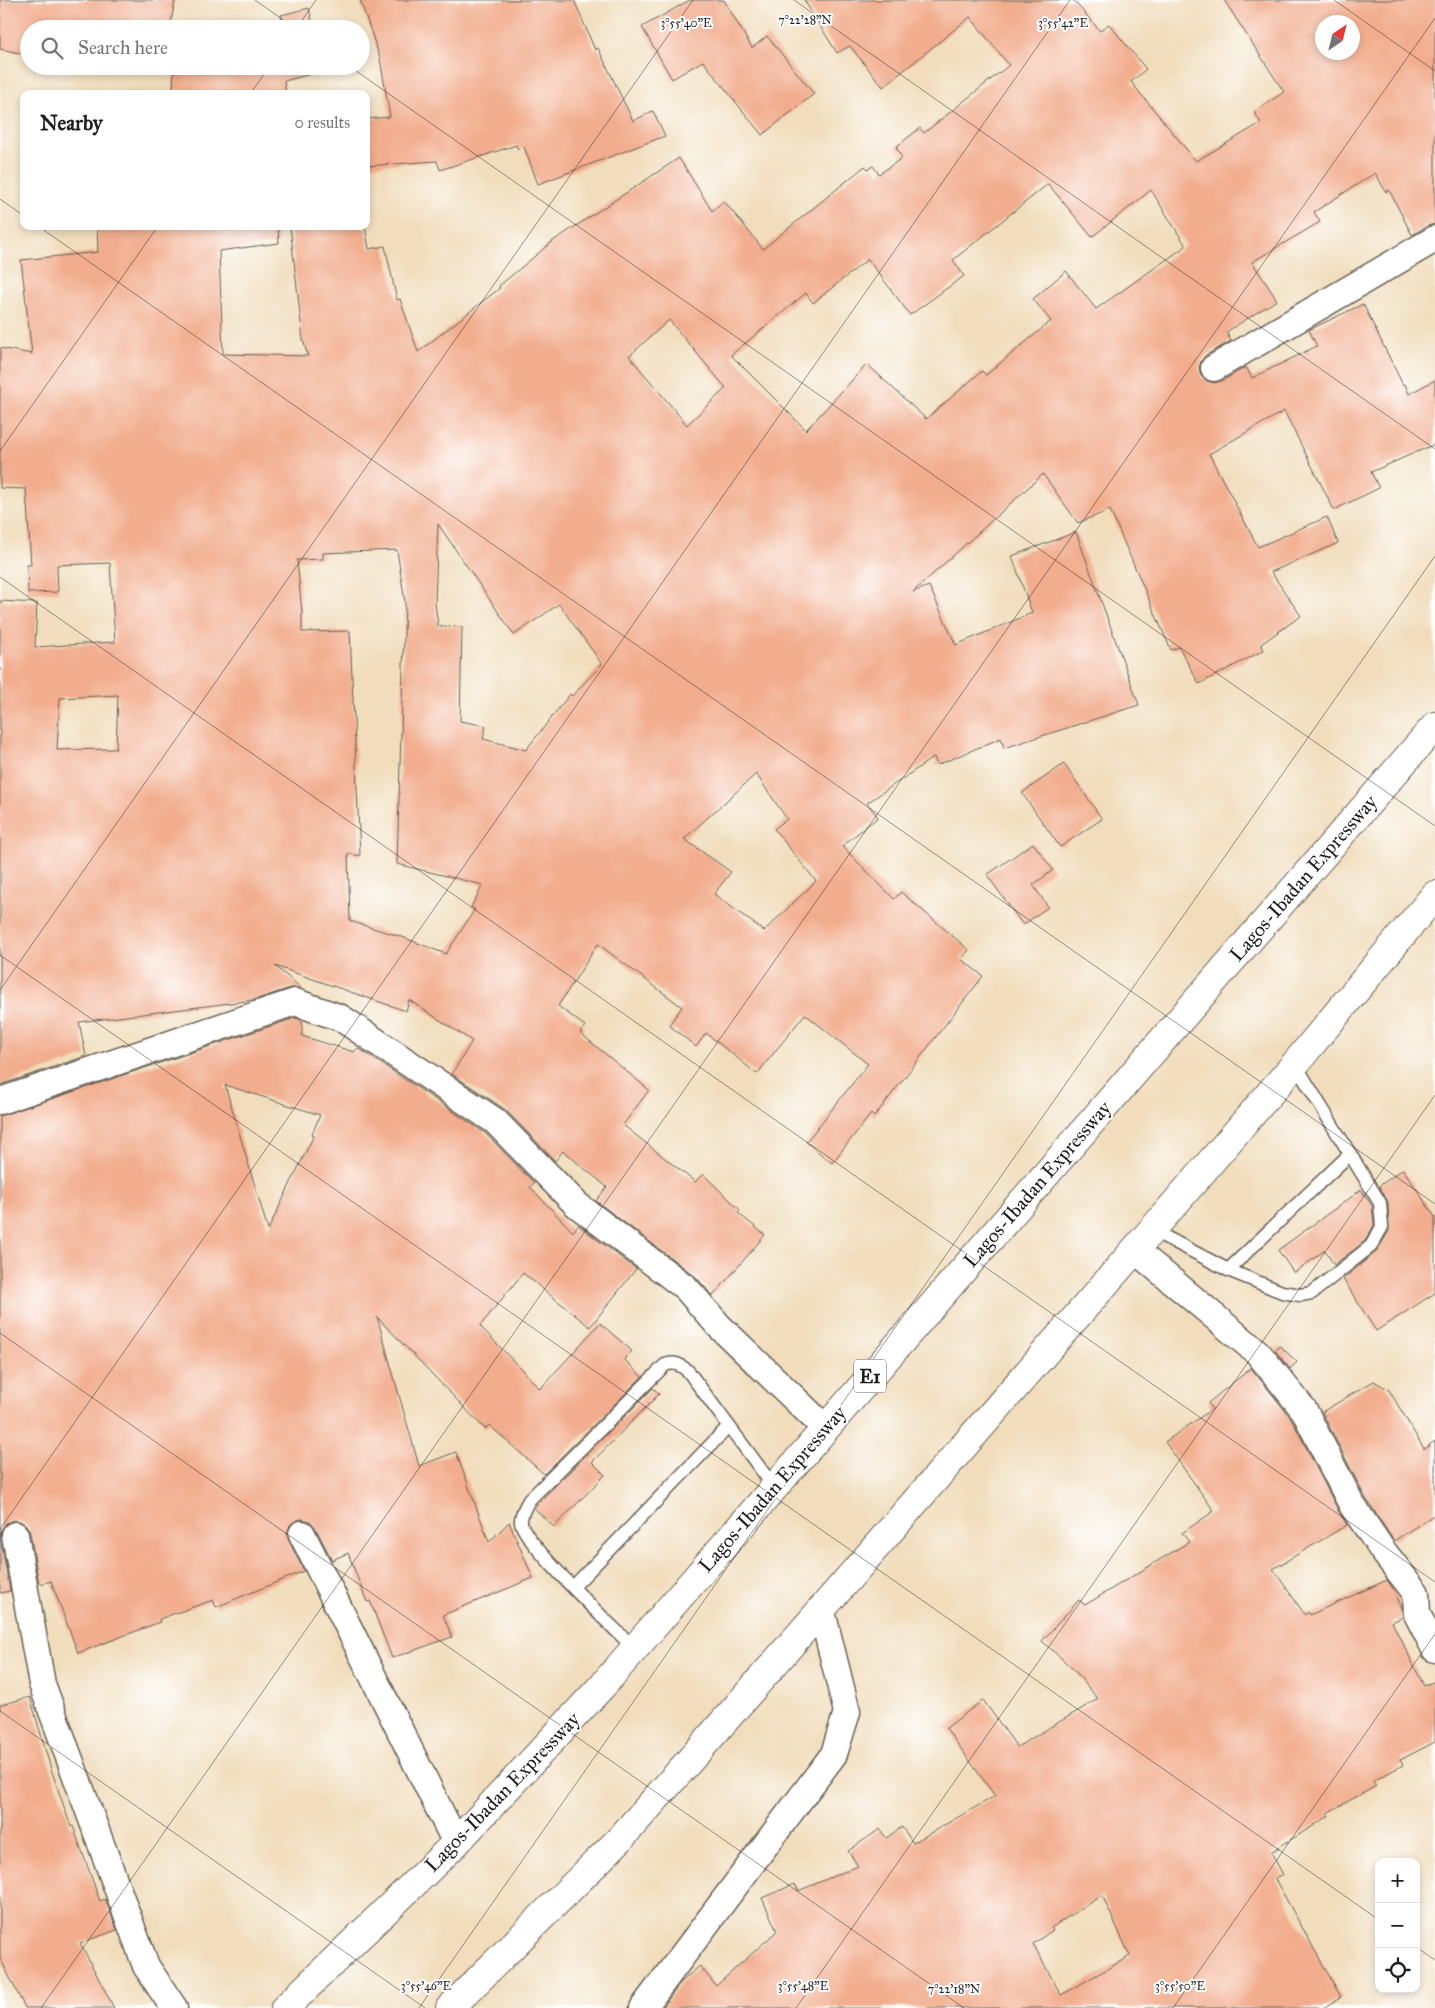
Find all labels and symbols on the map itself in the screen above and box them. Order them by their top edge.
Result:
text: 7°22'28"N [778,13,832,27]
north arrow [1315,15,1360,60]
text: 3°55'40"E [660,16,712,30]
text: 3°55'42"E [1038,16,1088,30]
street label: Lagos-Ibadan Expressway [1224,789,1383,967]
street label: Lagos-Ibadan Expressway [958,1095,1117,1273]
road number: E1 [854,1360,886,1392]
street label: Lagos-Ibadan Expressway [693,1400,852,1578]
street label: Lagos-Ibadan Expressway [420,1707,586,1878]
text: 3°55'46"E [401,1979,452,1993]
text: 3°55'48"E [778,1979,829,1993]
text: 3°55'50"E [1155,1979,1205,1993]
text: 7°22'18"N [928,1982,980,1996]

